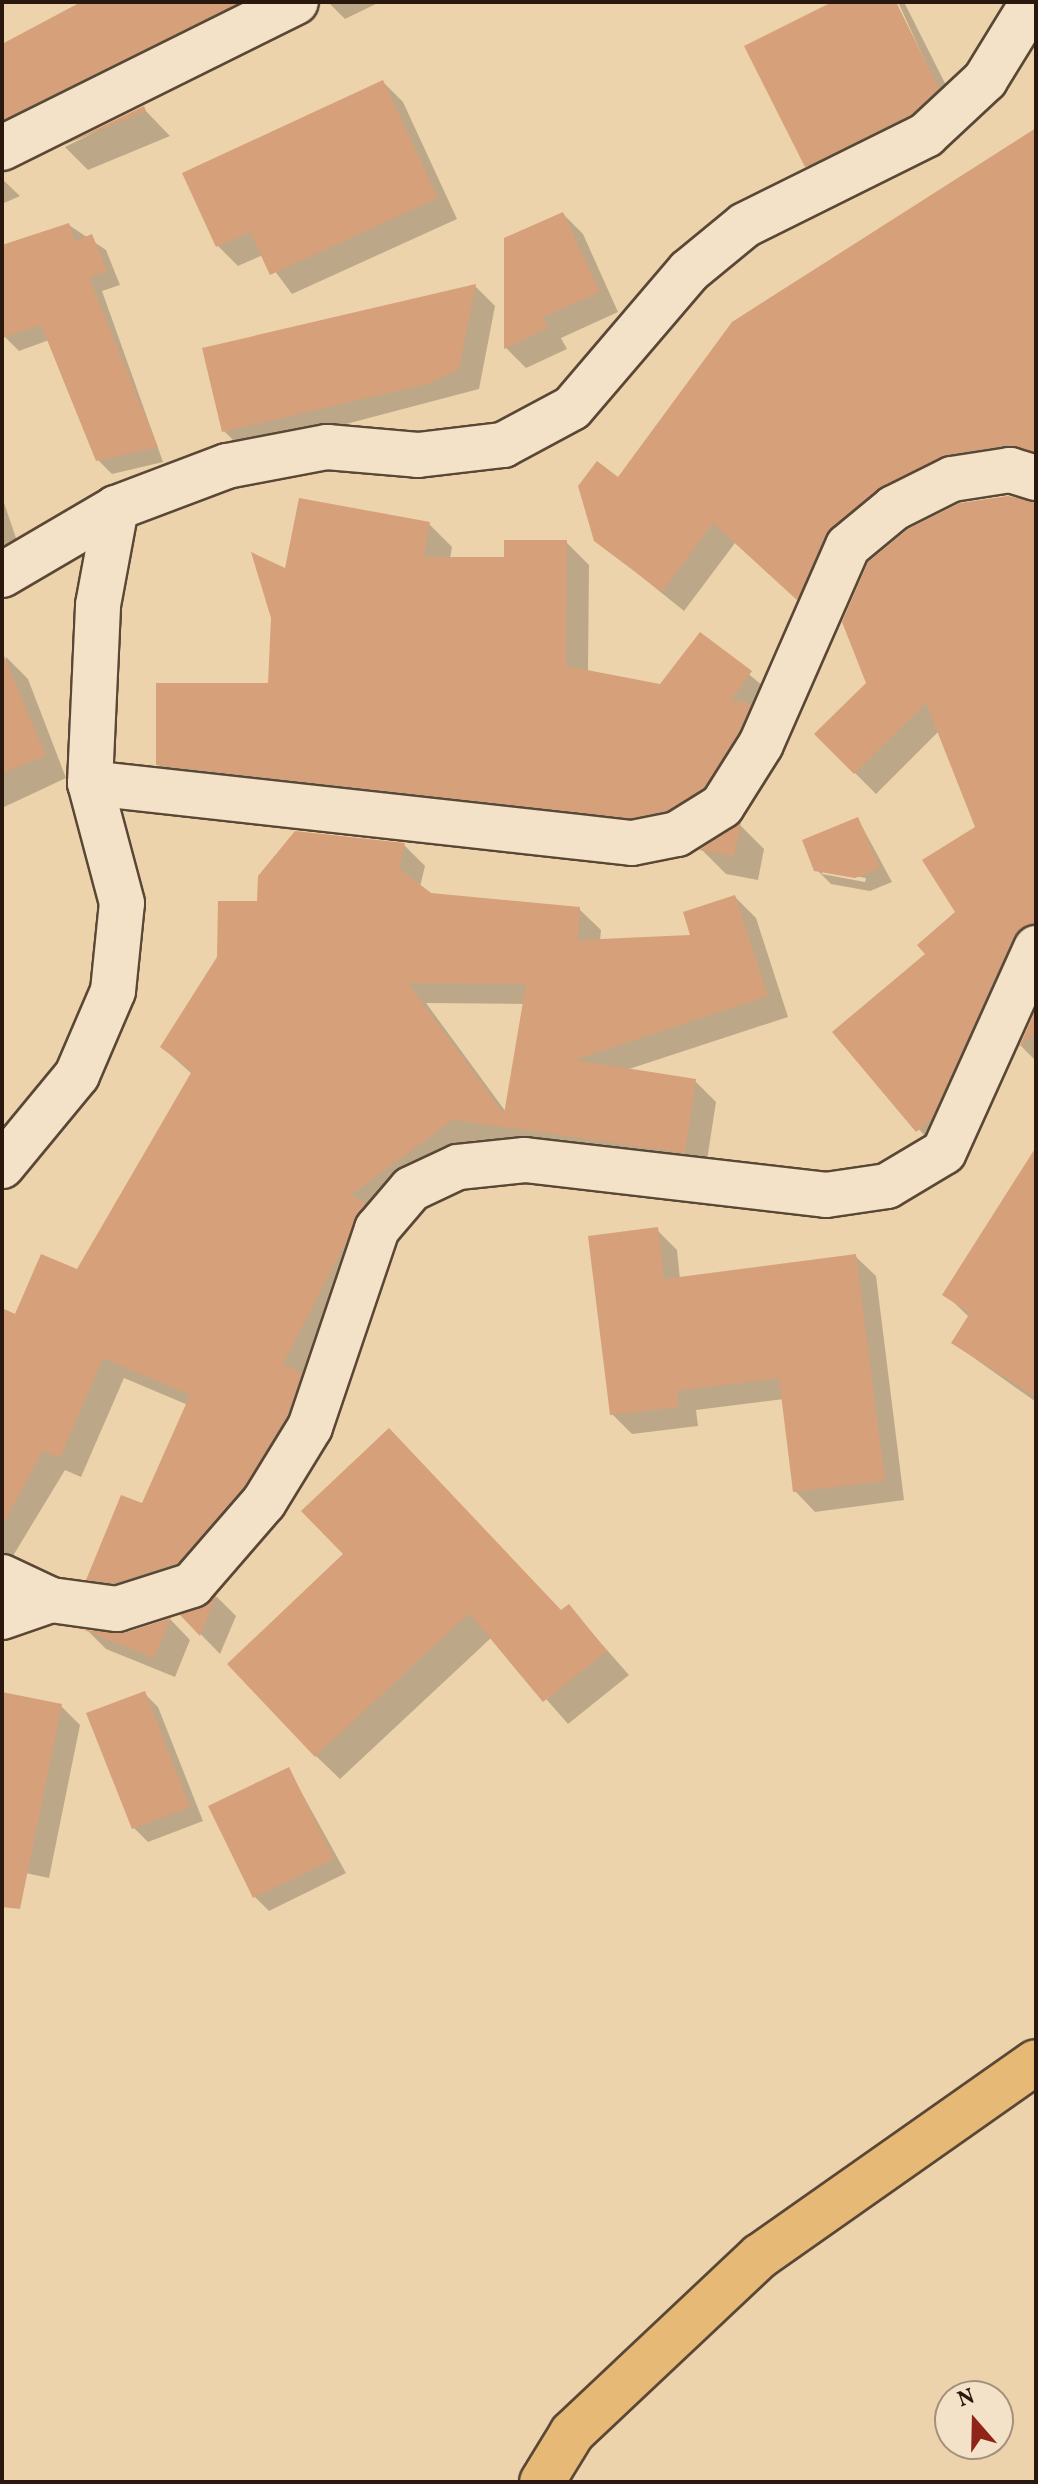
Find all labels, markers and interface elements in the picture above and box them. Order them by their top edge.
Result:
north arrow [934,2380,1014,2460]
text: N [953,2382,979,2416]

